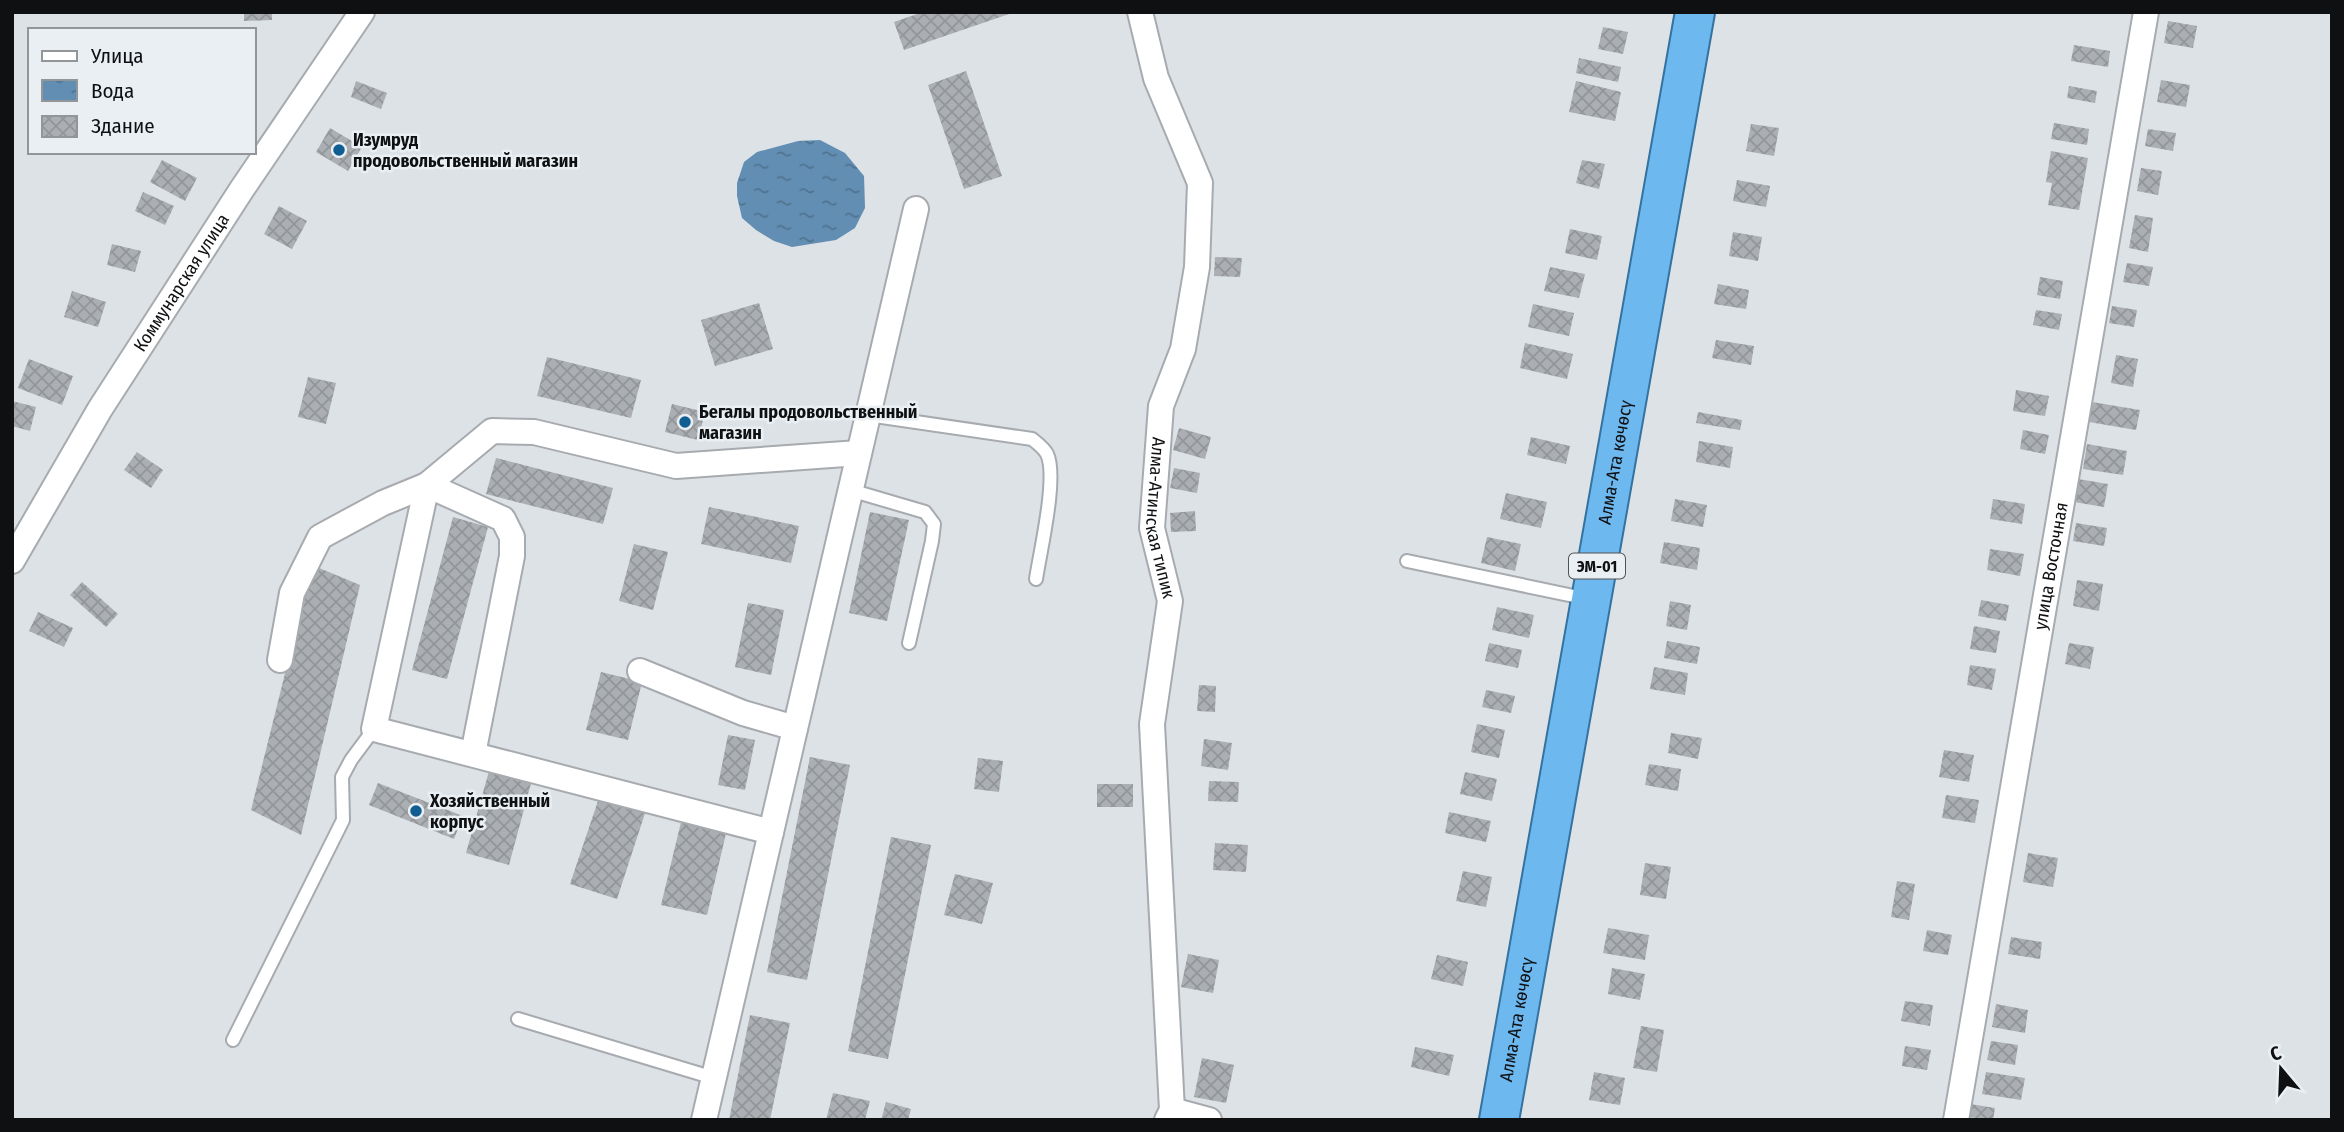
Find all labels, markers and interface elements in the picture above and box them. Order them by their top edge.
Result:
legend [28,28,256,154]
text: Улица [90,43,144,69]
text: Вода [91,78,134,104]
text: Здание [91,113,155,139]
place label: Изумруд продовольственный магазин [353,129,578,172]
marker: Изумруд продовольственный магазин [331,142,347,158]
street label: Коммунарская улица [129,209,234,356]
street label: Алма-Ата көчөсү [1594,398,1637,526]
place label: Бегалы продовольственный магазин [699,401,917,444]
marker: Бегалы продовольственный магазин [677,414,693,430]
street label: Алма-Атинская типик [1141,436,1180,601]
street label: улица Восточная [2029,501,2073,632]
road number: ЭМ-01 [1569,554,1625,579]
place label: Хозяйственный корпус [429,790,550,833]
marker: Хозяйственный корпус [408,803,424,819]
street label: Алма-Ата көчөсү [1495,956,1539,1083]
north arrow [2246,1034,2316,1104]
text: С [2267,1041,2284,1066]

